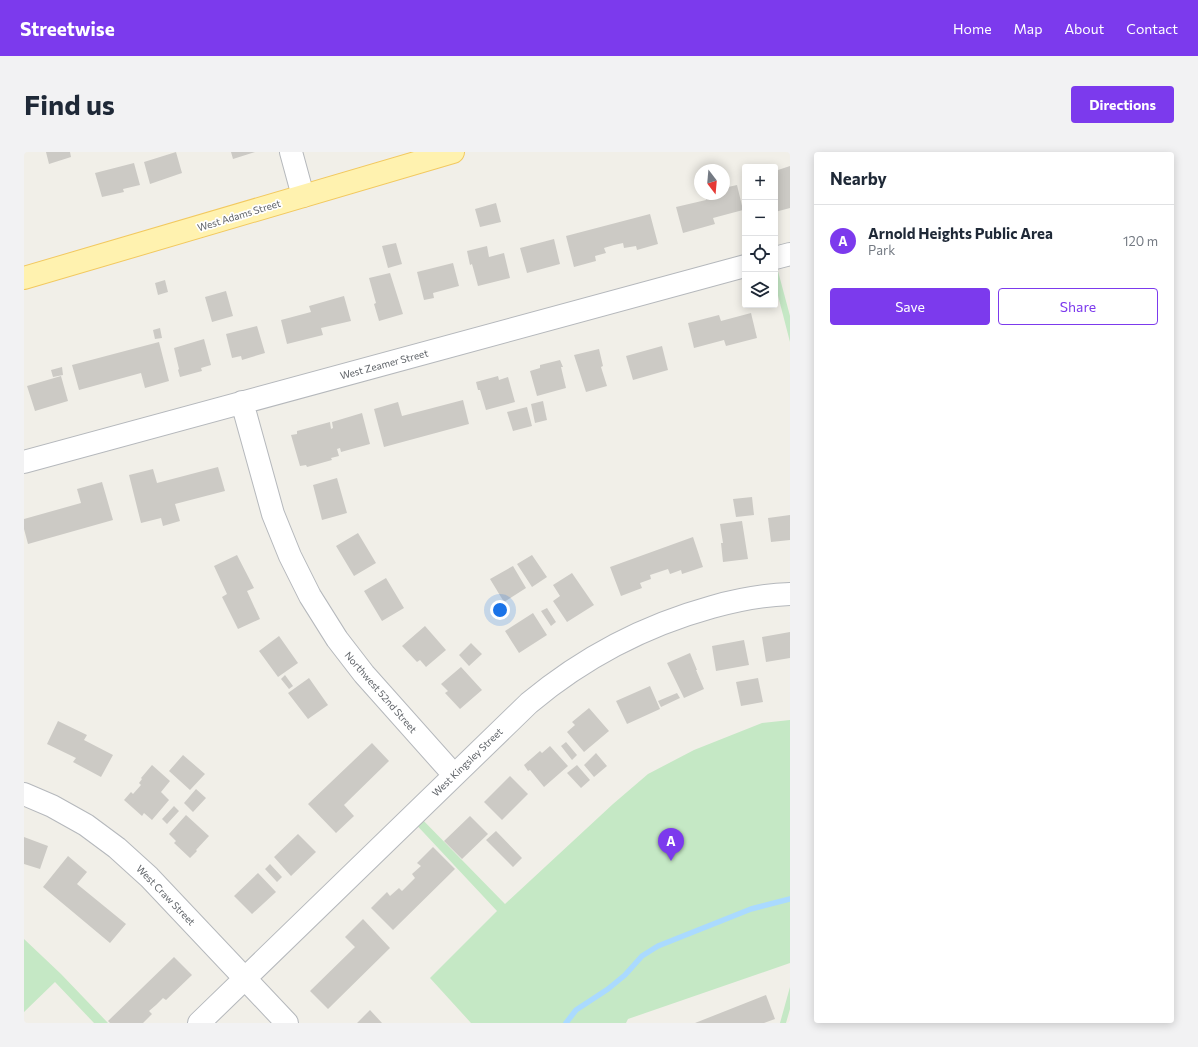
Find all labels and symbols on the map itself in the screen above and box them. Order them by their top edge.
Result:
north arrow [694,164,730,200]
street label: West Adams Street [196,197,282,233]
street label: West Zeamer Street [339,346,429,382]
your location [490,600,510,620]
street label: Northwest 52nd Street [342,649,420,735]
street label: West Kingsley Street [429,725,505,799]
pin: A [658,828,684,861]
street label: West Craw Street [134,862,198,928]

